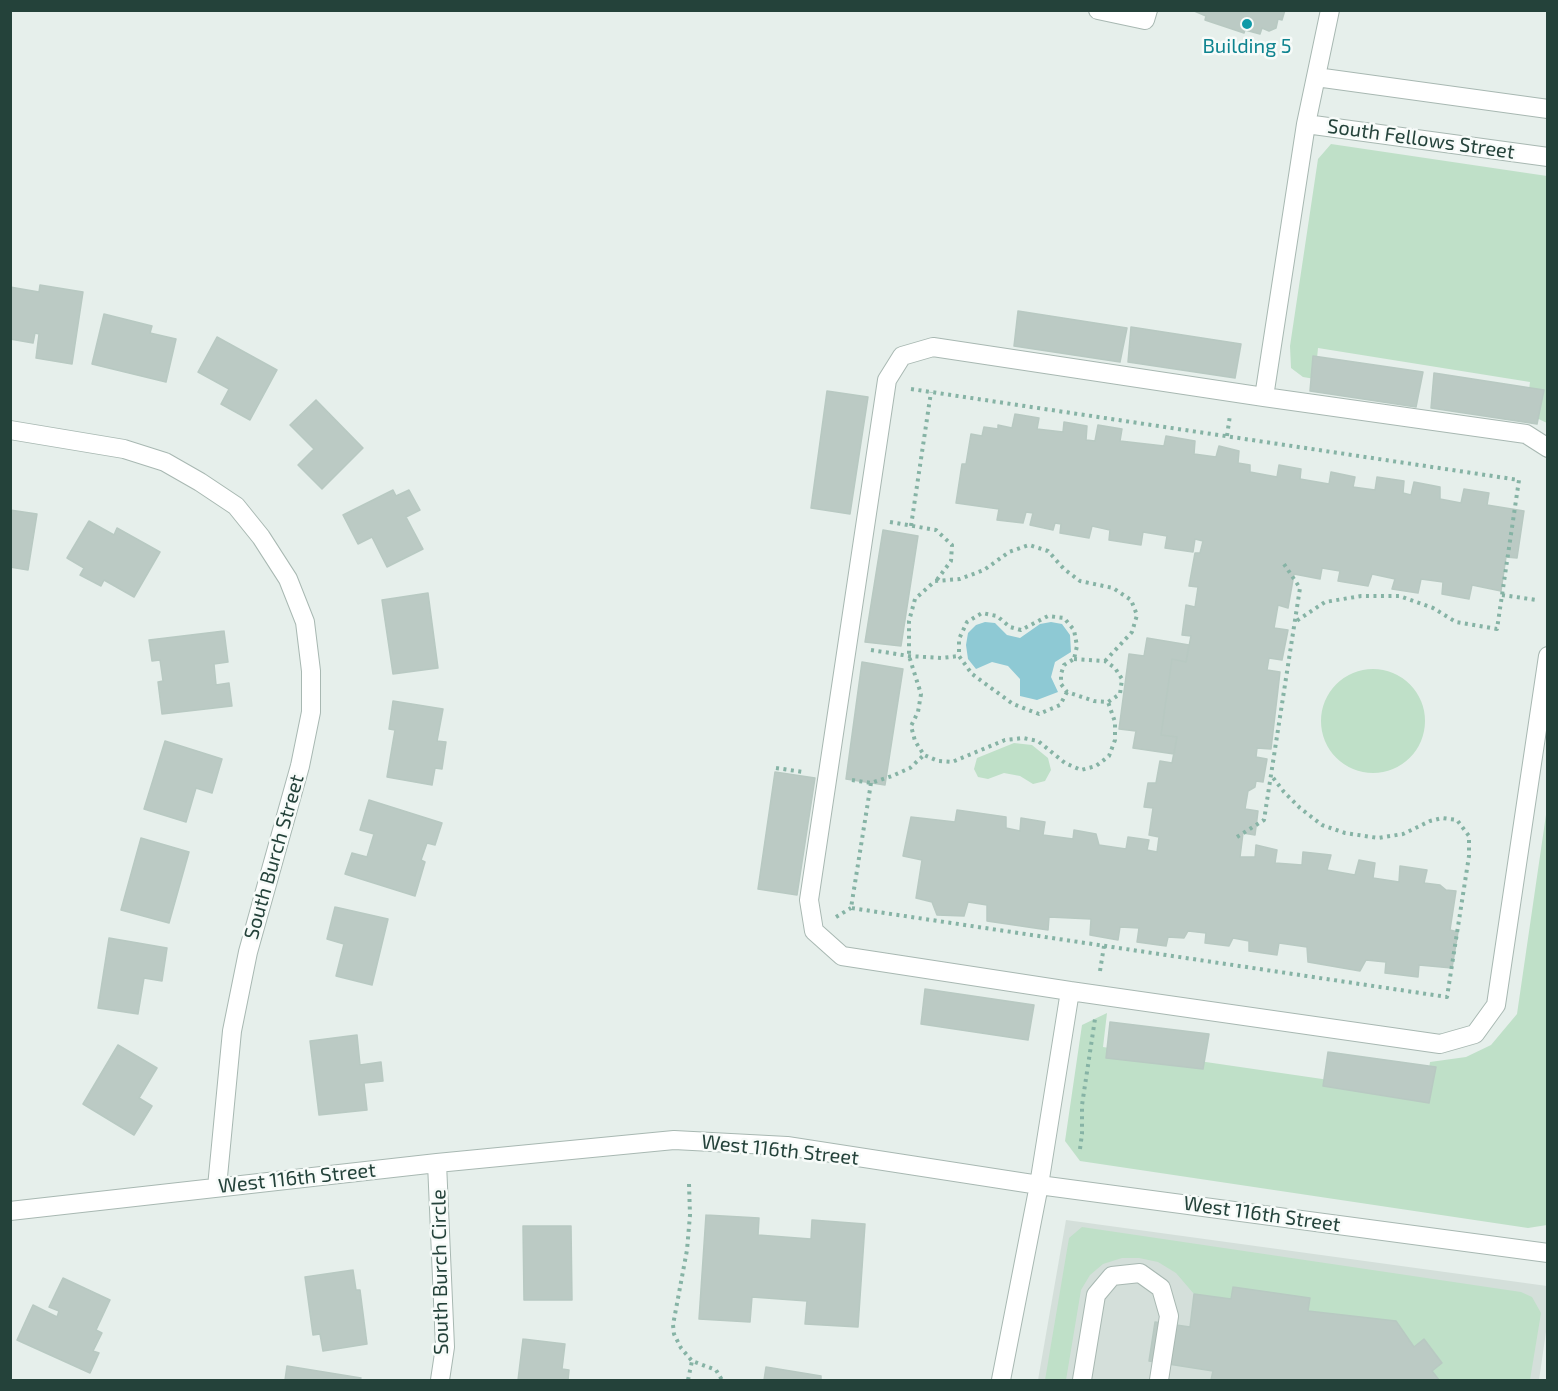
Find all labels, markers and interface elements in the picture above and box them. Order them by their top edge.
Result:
marker: Building 5 [1240,17,1254,31]
place label: Building 5 [1202,34,1292,58]
street label: South Fellows Street [1326,114,1516,164]
street label: South Burch Street [239,772,309,942]
street label: West 116th Street [700,1130,860,1170]
street label: West 116th Street [217,1158,377,1198]
street label: South Burch Circle [427,1189,453,1355]
street label: West 116th Street [1182,1191,1342,1237]

